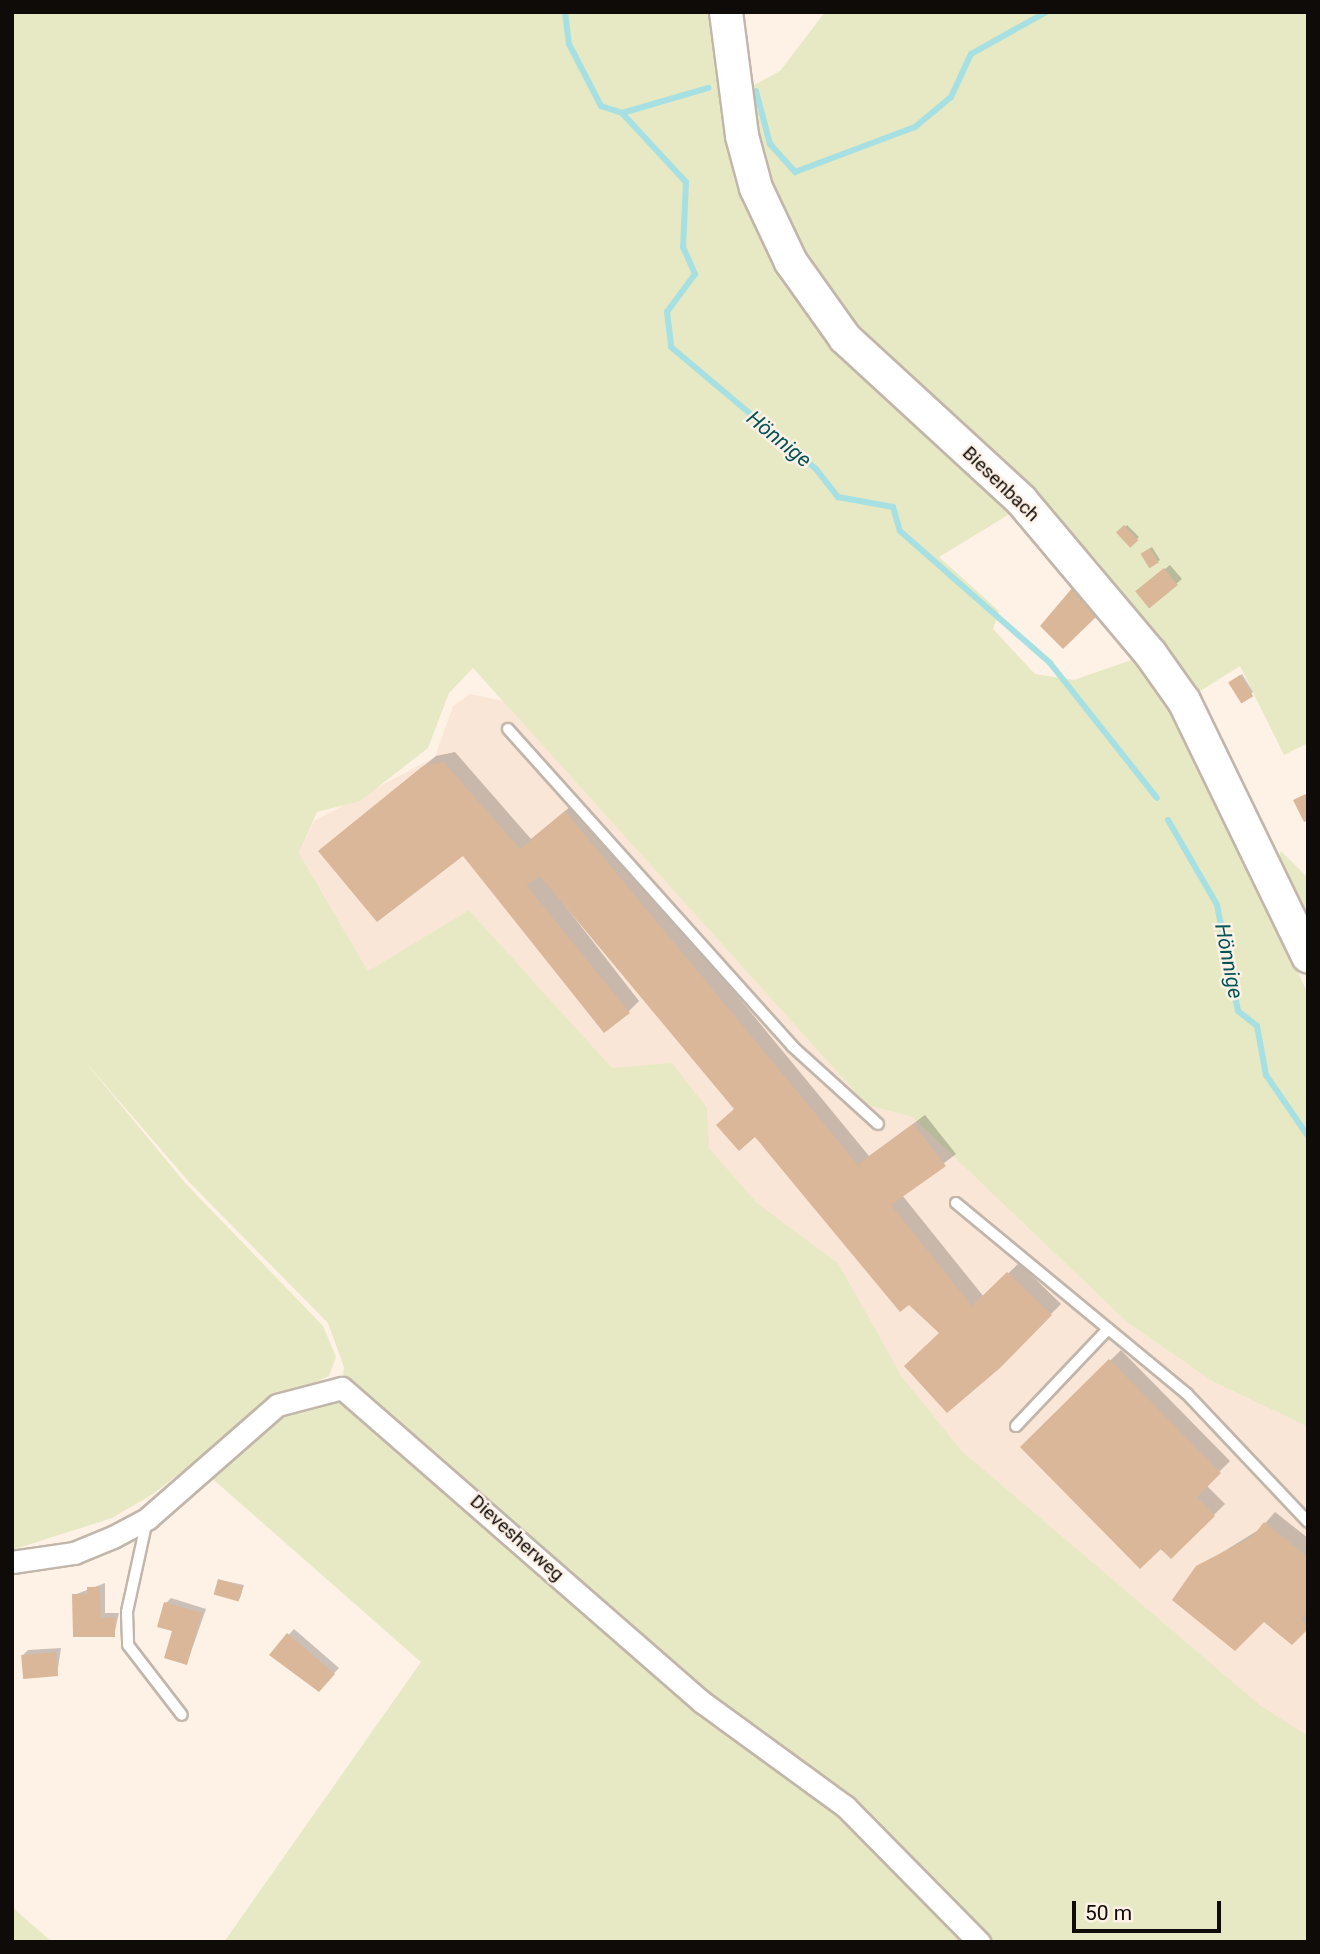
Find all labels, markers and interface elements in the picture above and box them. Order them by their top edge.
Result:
water label: Hönnige [742,405,816,473]
street label: Biesenbach [958,442,1044,526]
water label: Hönnige [1209,921,1249,1001]
street label: Dievesherweg [465,1490,569,1586]
scale bar [1075,1888,1224,1932]
text: 50 m [1085,1901,1132,1925]

